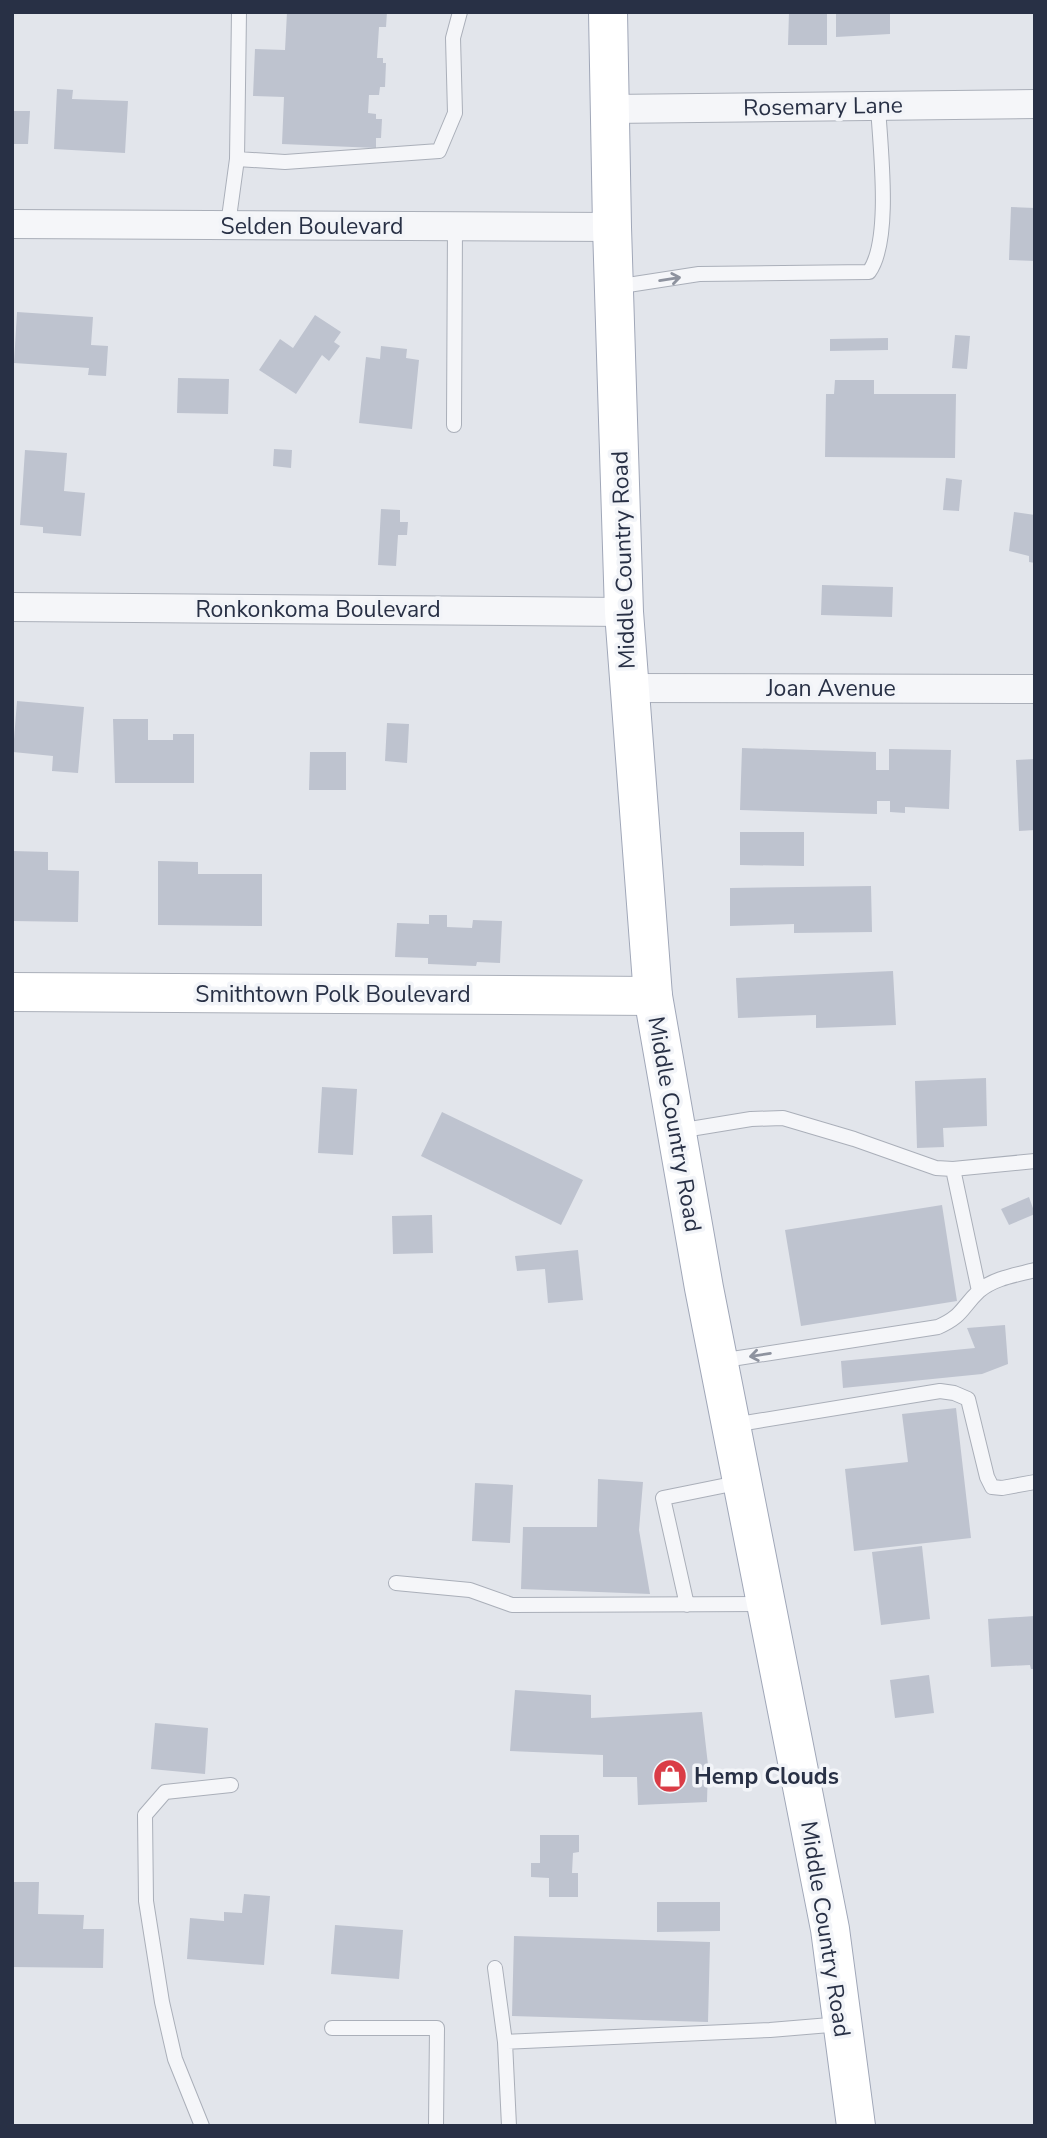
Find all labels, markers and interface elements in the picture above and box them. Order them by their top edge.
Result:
street label: Rosemary Lane [743,90,903,123]
street label: Selden Boulevard [220,211,404,242]
one-way arrow [658,272,681,285]
street label: Middle Country Road [604,450,643,670]
street label: Ronkonkoma Boulevard [195,594,441,625]
street label: Joan Avenue [765,673,896,704]
street label: Smithtown Polk Boulevard [195,979,471,1010]
street label: Middle Country Road [640,1014,709,1234]
one-way arrow [749,1349,772,1362]
shop icon: Hemp Clouds [651,1757,689,1795]
place label: Hemp Clouds [694,1761,839,1792]
street label: Middle Country Road [793,1819,858,2039]

